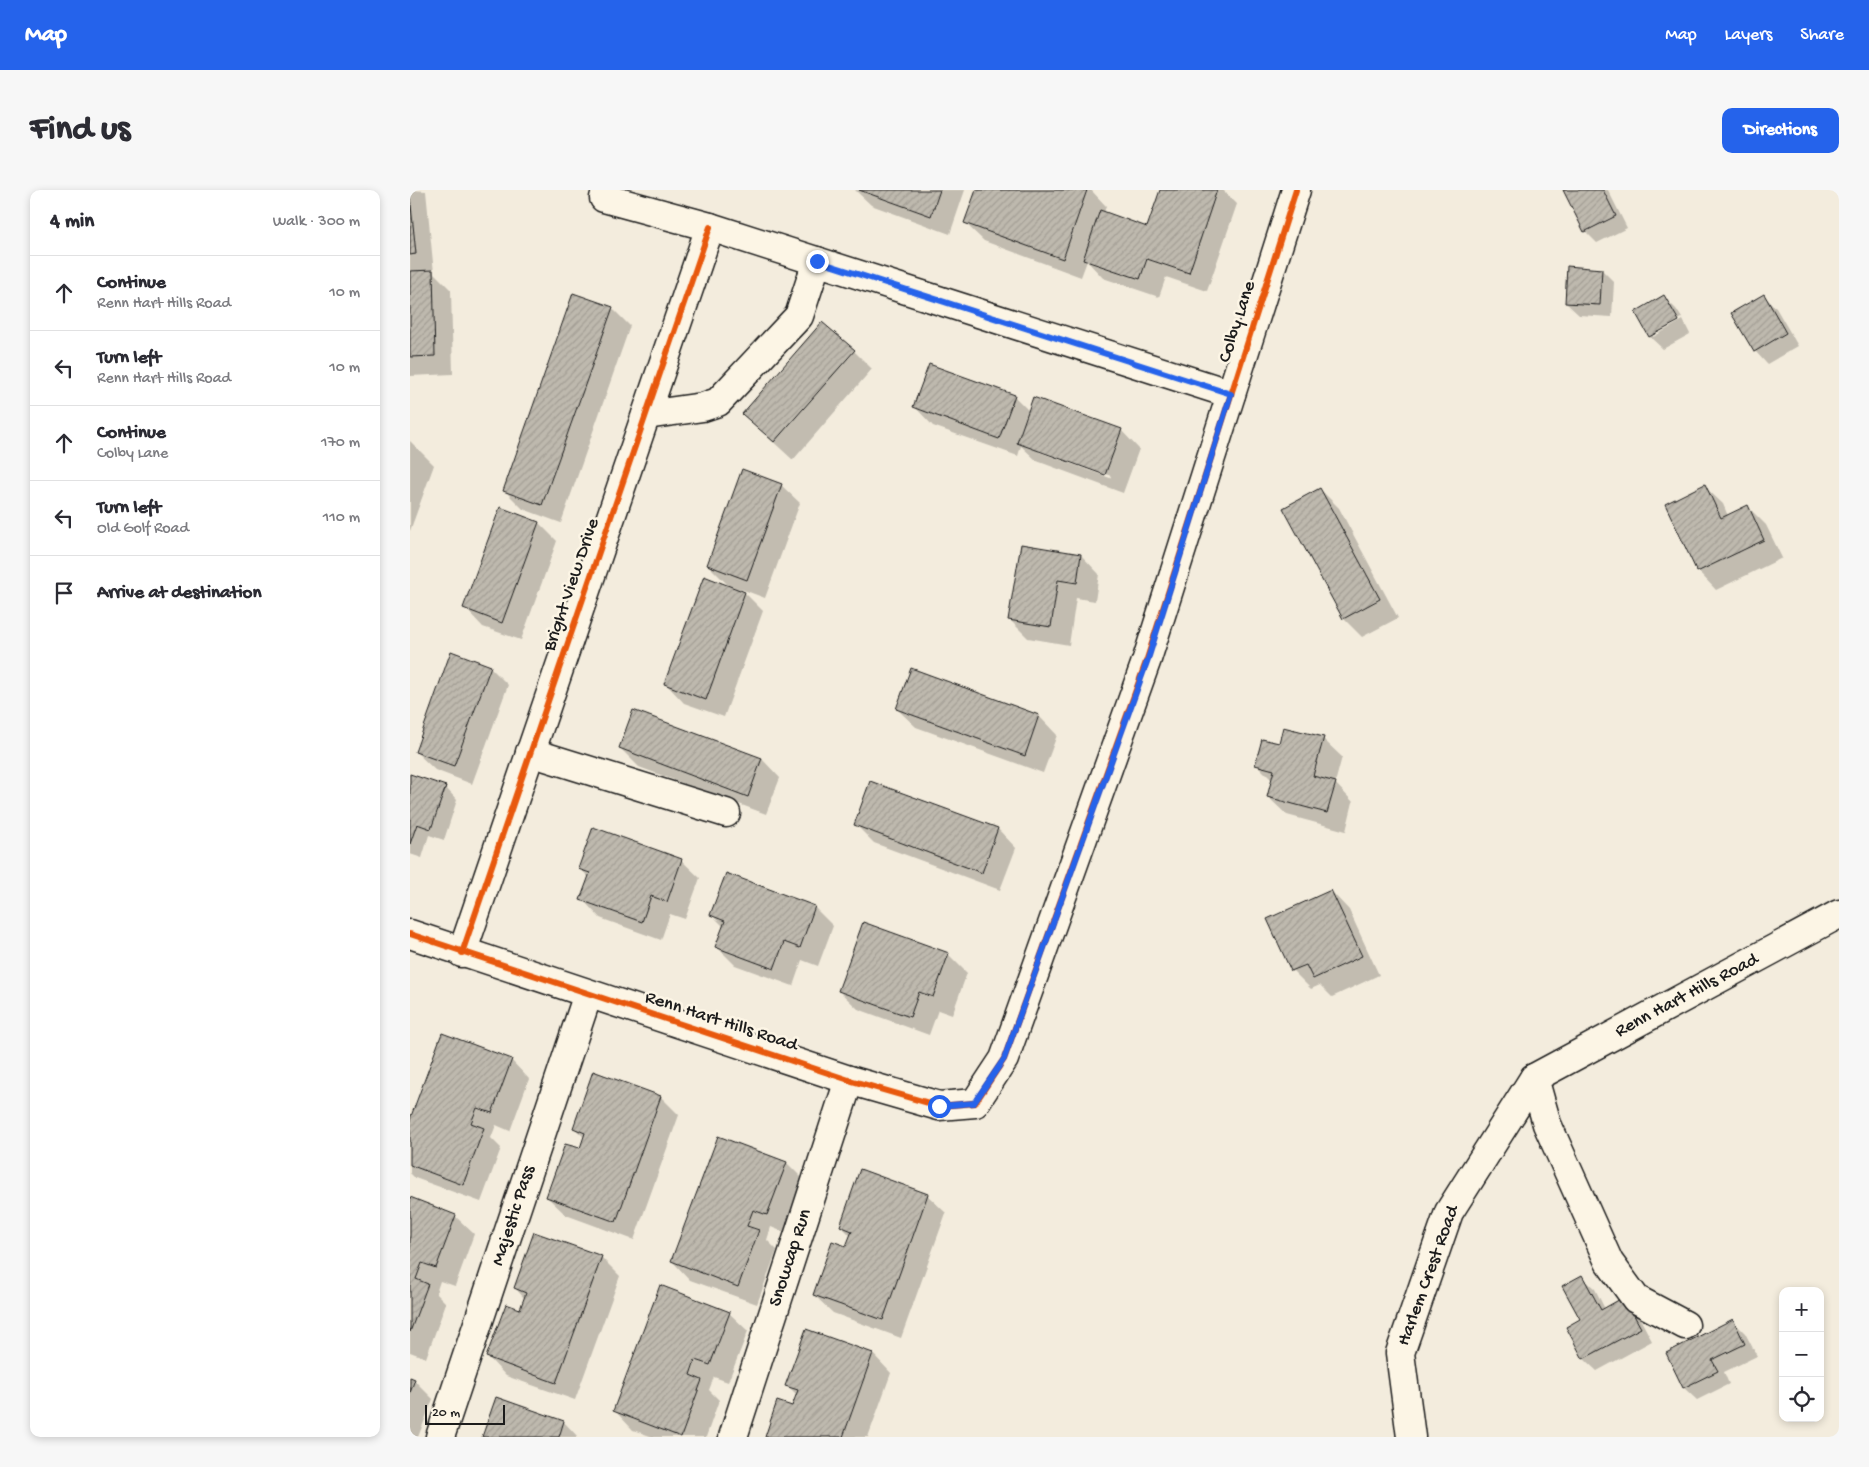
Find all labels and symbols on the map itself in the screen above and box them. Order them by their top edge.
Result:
route end [806,250,829,273]
street label: Colby Lane [1214,278,1262,366]
street label: Bright View Drive [538,515,606,655]
street label: Renn Hart Hills Road [1611,948,1764,1043]
street label: Renn Hart Hills Road [642,986,802,1058]
route start [928,1095,951,1118]
street label: Majestic Pass [487,1162,541,1269]
street label: Harlem Crest Road [1393,1201,1466,1349]
street label: Snowcap Run [764,1206,818,1310]
scale bar [425,1402,505,1425]

